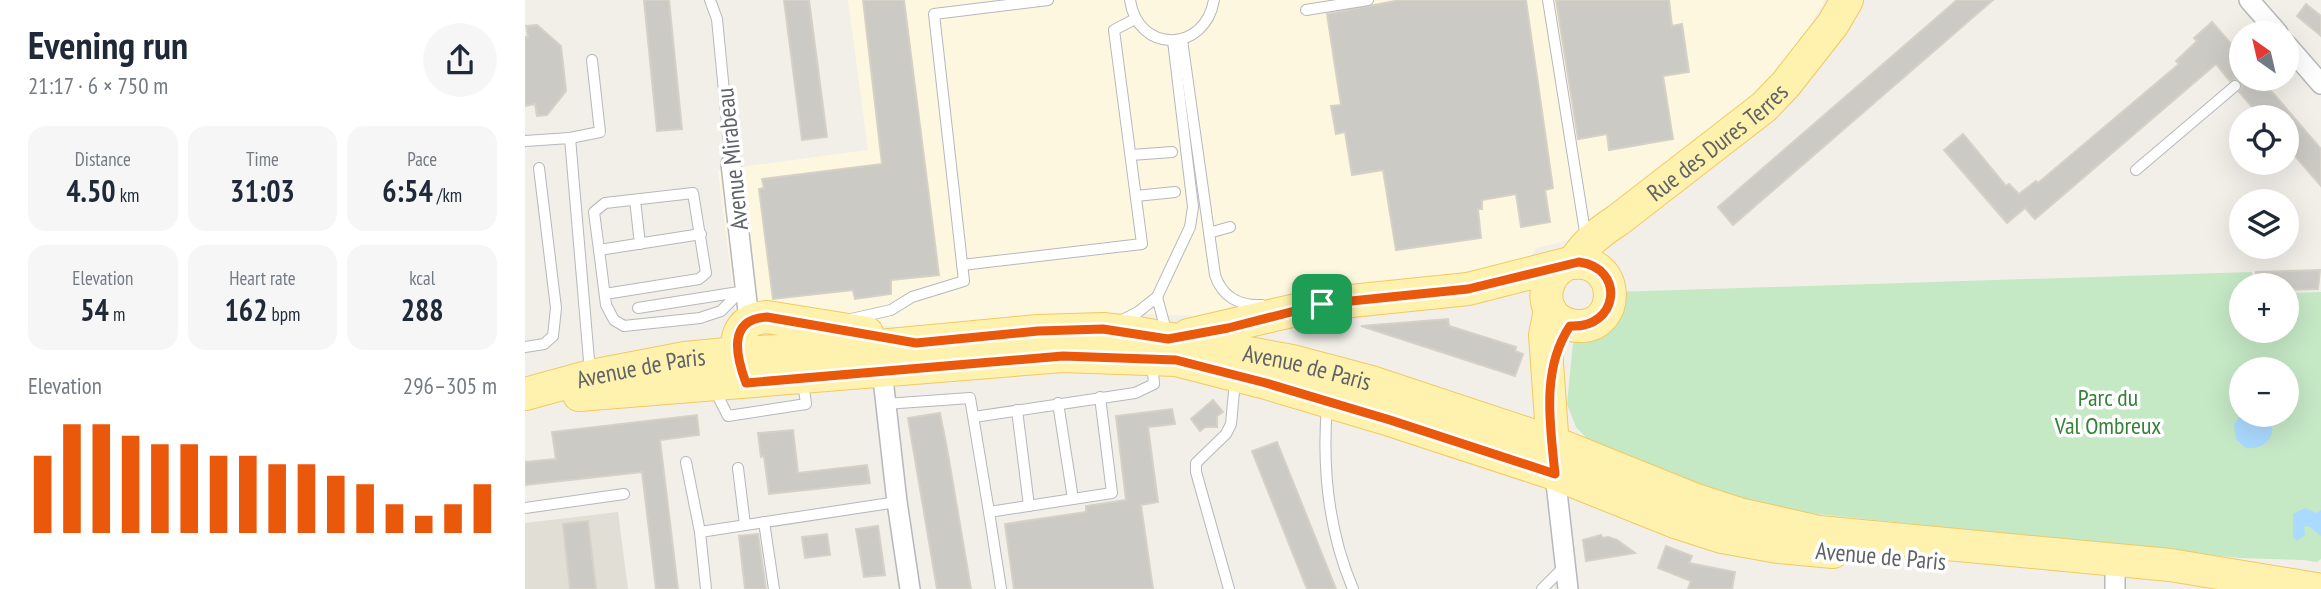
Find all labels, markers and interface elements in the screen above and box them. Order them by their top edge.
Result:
text: Evening run [28,20,188,69]
north arrow [2229,21,2299,91]
map controls [2229,21,2299,427]
button: share [423,23,497,97]
text: 21:17 · 6 × 750 m [28,71,168,100]
street label: Rue des Dures Terres [1640,76,1794,208]
street label: Avenue Mirabeau [709,86,755,232]
button: locate [2229,105,2299,175]
text: Distance [75,147,131,171]
text: Time [246,147,279,171]
text: Pace [407,147,437,171]
text: 4.50 [66,171,116,210]
text: 31:03 [230,171,295,210]
text: 6:54 [382,171,433,210]
text: km [116,183,139,207]
text: /km [433,183,462,207]
button: layers [2229,189,2299,259]
text: Elevation [72,266,133,290]
text: Heart rate [229,266,296,290]
text: kcal [409,266,435,290]
button: + [2229,273,2299,343]
pin [1292,274,1352,334]
icon: arrive [1303,285,1341,323]
text: 54 [80,290,109,329]
text: 162 [225,290,268,329]
text: 288 [401,290,444,329]
text: m [109,302,125,326]
text: bpm [268,302,300,326]
street label: Avenue de Paris [1241,337,1375,397]
street label: Avenue de Paris [573,341,707,395]
button: − [2229,357,2299,427]
text: Elevation [28,371,102,400]
text: 296–305 m [403,371,497,400]
park label: Parc du Val Ombreux [2054,382,2161,441]
street label: Avenue de Paris [1814,535,1948,577]

